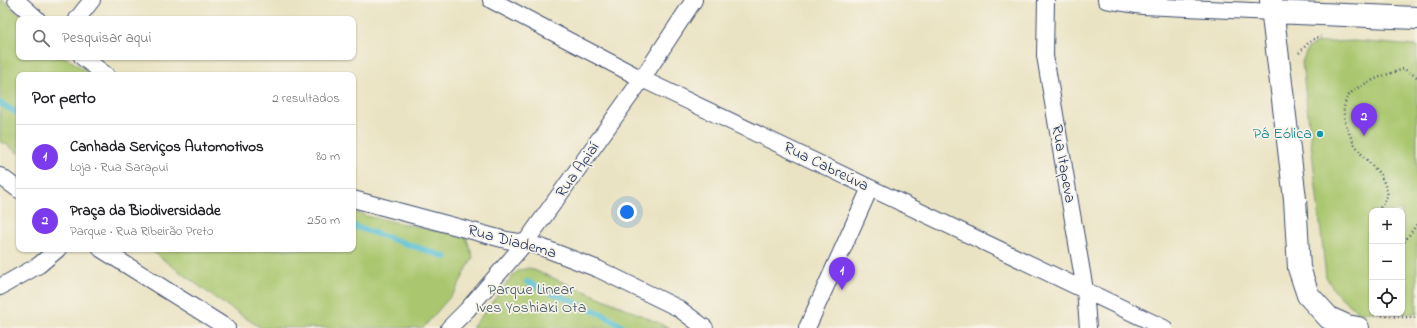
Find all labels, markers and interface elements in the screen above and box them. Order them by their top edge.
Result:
search box [16,16,356,60]
icon: search [30,27,52,49]
text: Pesquisar aqui [62,27,151,49]
text: Por perto [32,86,96,111]
text: 2 resultados [272,89,340,108]
pin: 2 [1351,103,1377,136]
place label: Pá Eólica [1253,122,1312,146]
street label: Rua Itapeva [1044,123,1082,205]
marker: Pá Eólica [1315,129,1325,139]
text: Canhada Serviços Automotivos [70,136,264,158]
street label: Rua Cabreúva [779,136,873,198]
street label: Rua Apiaí [550,137,606,203]
text: 1 [43,147,47,166]
text: 80 m [316,147,340,166]
text: Loja · Rua Sarapui [70,158,168,177]
text: Praça da Biodiversidade [70,200,221,222]
your location [617,202,637,222]
map controls [1369,208,1405,316]
button: + [1369,208,1405,244]
text: 2 [42,211,48,230]
text: 250 m [307,211,340,230]
street label: Rua Diadema [465,219,559,265]
text: Parque · Rua Ribeirão Preto [70,222,213,241]
button: − [1369,244,1405,280]
pin: 1 [829,257,855,290]
park label: Parque Linear Ives Yoshiaki Ota [476,278,586,320]
button: locate [1369,280,1405,316]

